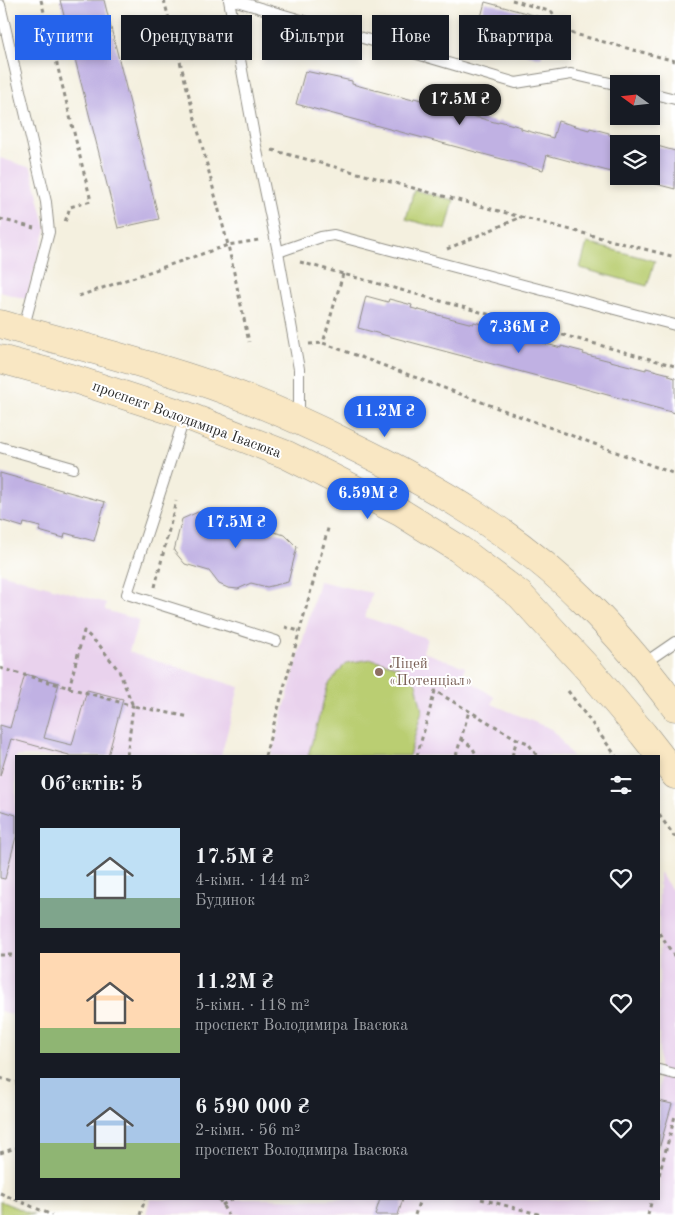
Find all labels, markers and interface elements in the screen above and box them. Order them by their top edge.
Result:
chip: Купити [15,15,111,60]
chip: Орендувати [121,15,252,60]
chip: Фільтри [262,15,362,60]
chip: Нове [372,15,449,60]
chip: Квартира [459,15,571,60]
north arrow [610,75,660,125]
map controls [610,75,660,185]
pin: 17.5M ₴ [414,84,506,126]
text: 17.5M ₴ [430,92,490,108]
button: layers [610,135,660,185]
pin: 7.36M ₴ [473,312,565,354]
text: 7.36M ₴ [489,320,549,336]
street label: проспект Володимира Івасюка [90,379,283,462]
pin: 11.2M ₴ [339,396,431,438]
text: 11.2M ₴ [355,404,415,420]
pin: 6.59M ₴ [322,478,414,520]
text: 6.59M ₴ [338,486,398,502]
pin: 17.5M ₴ [190,506,282,549]
text: 17.5M ₴ [206,515,266,531]
place label: Ліцей «Потенціал» [389,657,472,689]
marker: Ліцей «Потенціал» [373,666,385,678]
icon: filters [607,771,635,799]
text: Об’єктів: 5 [40,774,143,795]
text: 17.5M ₴ [195,847,274,868]
icon: home [80,848,140,908]
icon: heart [607,864,635,892]
text: 4-кімн. · 144 m² [195,873,310,889]
text: Будинок [195,893,255,909]
text: 11.2M ₴ [195,972,274,993]
icon: home [80,973,140,1033]
icon: heart [607,989,635,1017]
text: 5-кімн. · 118 m² [195,998,310,1014]
text: проспект Володимира Івасюка [195,1018,408,1034]
text: 6 590 000 ₴ [195,1097,309,1118]
icon: home [80,1098,140,1158]
icon: heart [607,1114,635,1142]
text: 2-кімн. · 56 m² [195,1123,300,1139]
text: проспект Володимира Івасюка [195,1143,408,1159]

